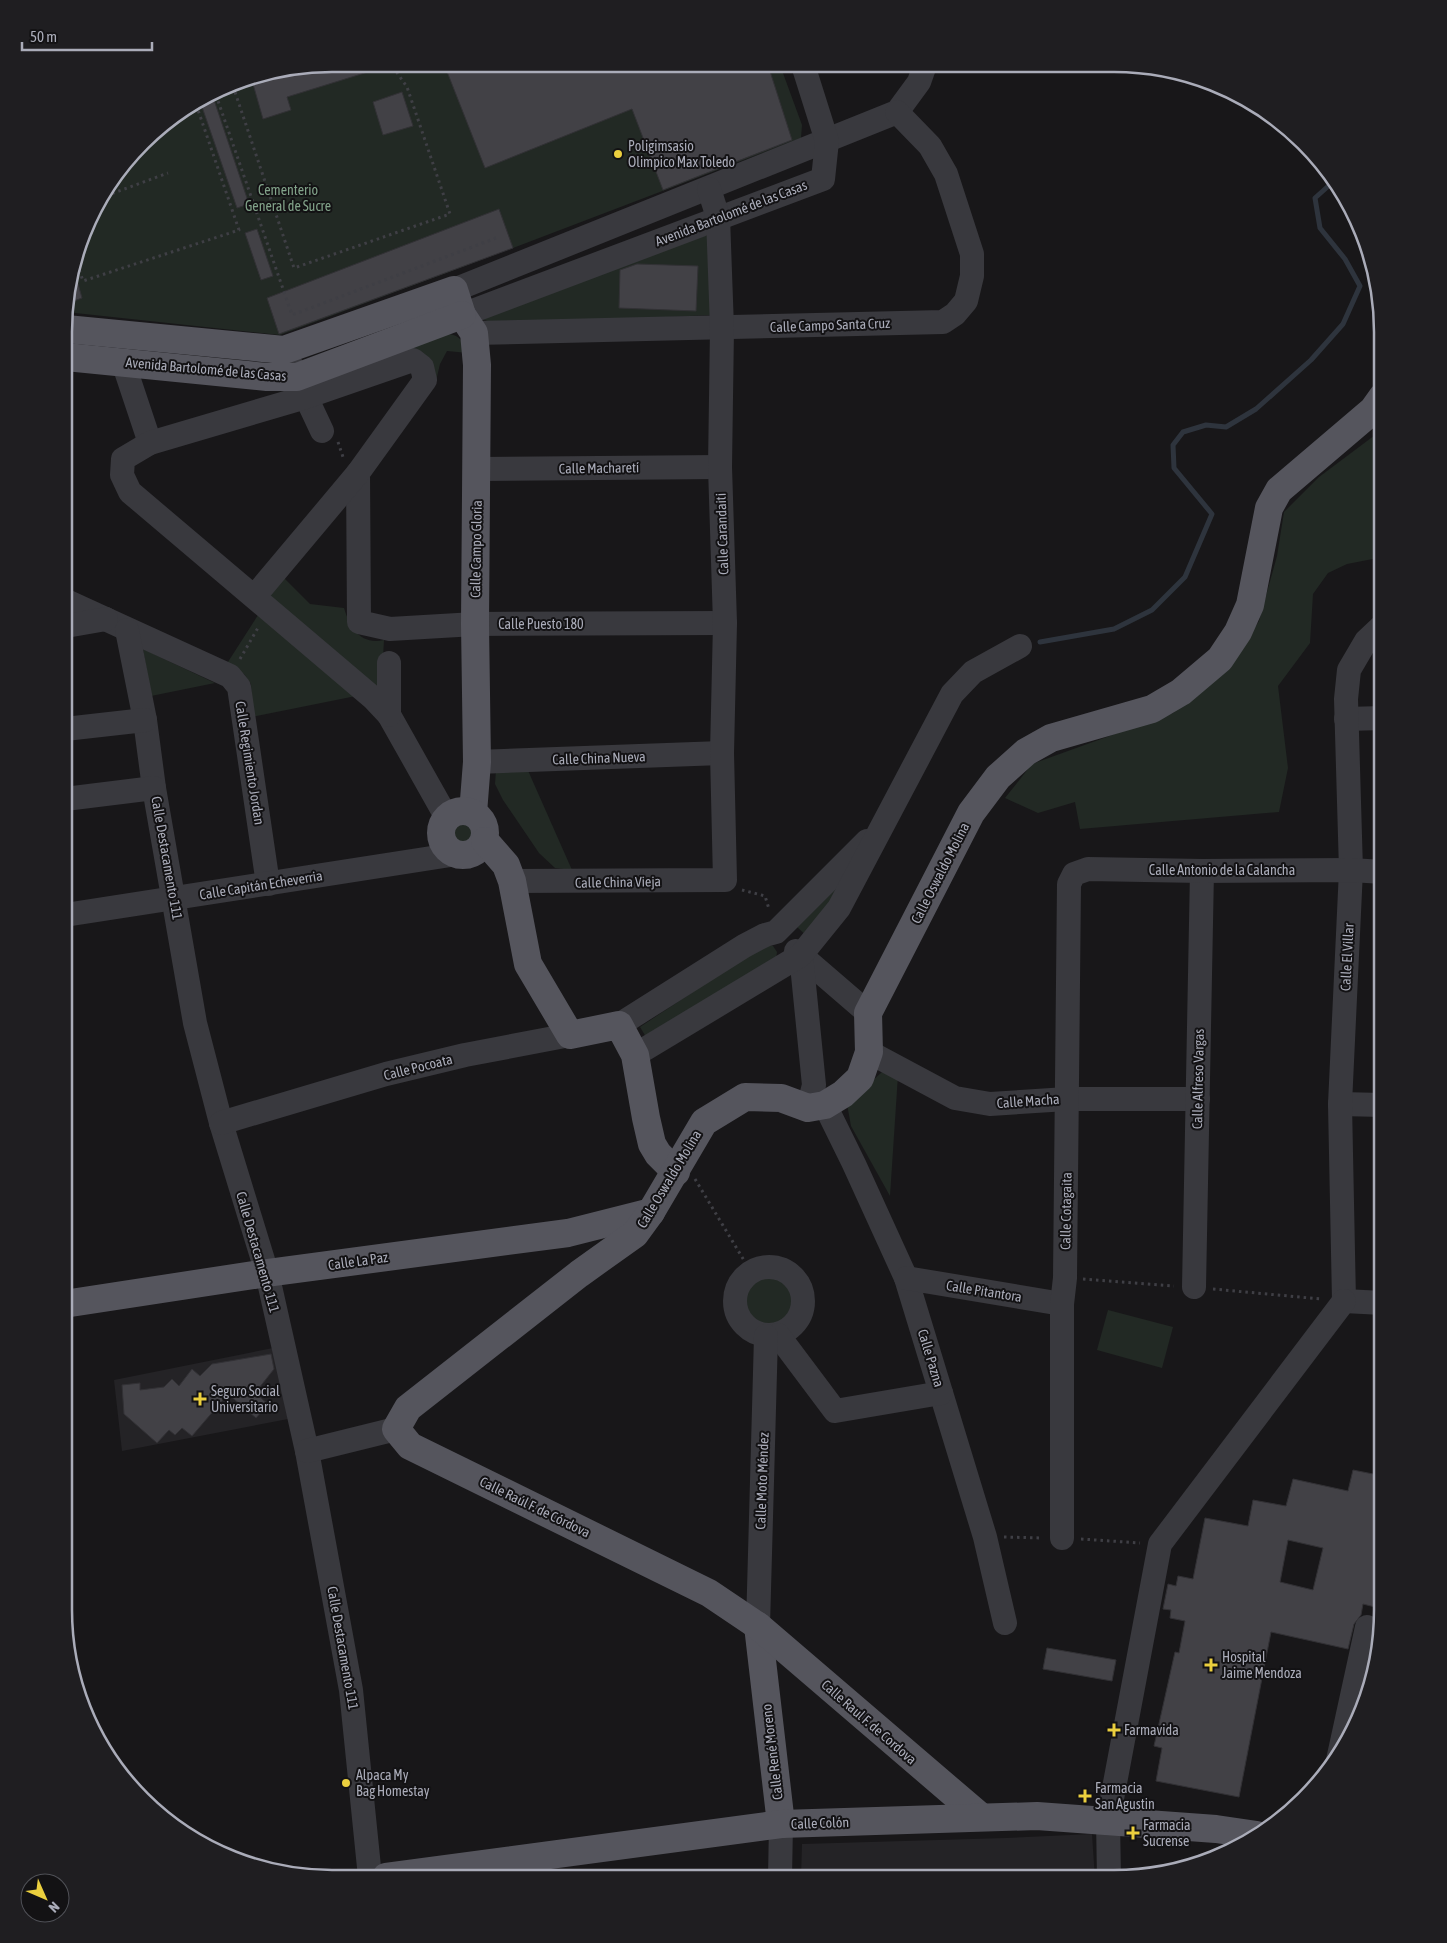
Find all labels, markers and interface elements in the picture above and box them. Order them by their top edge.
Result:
scale bar [22,20,152,52]
text: 50 m [30,28,57,45]
place label: Poligimsasio Olimpico Max Toledo [628,138,735,170]
marker: Poligimsasio Olimpico Max Toledo [612,148,624,160]
street label: Avenida Bartolomé de las Casas [653,177,809,249]
park label: Cementerio General de Sucre [245,182,331,214]
street label: Calle Campo Santa Cruz [770,315,890,335]
street label: Avenida Bartolomé de las Casas [125,354,287,384]
street label: Calle Macharetí [559,459,639,477]
street label: Calle Carandaiti [713,493,731,575]
street label: Calle Campo Gloria [467,500,485,598]
street label: Calle Puesto 180 [498,616,584,632]
street label: Calle Regimiento Jordan [232,700,268,826]
street label: Calle China Nueva [552,748,646,768]
street label: Calle Destacamento 111 [148,795,186,921]
street label: Calle Oswaldo Molina [908,820,972,926]
street label: Calle Antonio de la Calancha [1149,862,1295,878]
street label: Calle Capitán Echeverria [198,867,324,903]
street label: Calle China Vieja [575,873,661,891]
street label: Calle El Villar [1337,922,1357,991]
street label: Calle Alfreso Vargas [1189,1029,1207,1129]
street label: Calle Pocoata [382,1051,454,1083]
street label: Calle Macha [996,1091,1060,1111]
street label: Calle Oswaldo Molina [634,1127,704,1231]
street label: Calle Cotagaita [1057,1172,1075,1250]
street label: Calle Destacamento 111 [233,1190,283,1314]
street label: Calle La Paz [327,1249,389,1273]
street label: Calle Pitantora [945,1277,1023,1305]
street label: Calle Pazna [915,1327,947,1389]
place label: Seguro Social Universitario [211,1383,280,1415]
marker: Seguro Social Universitario [193,1392,207,1406]
street label: Calle Moto Méndez [752,1432,772,1530]
street label: Calle Raúl F. de Córdova [477,1473,593,1541]
street label: Calle Destacamento 111 [324,1585,362,1711]
place label: Hospital Jaime Mendoza [1222,1649,1302,1681]
marker: Hospital Jaime Mendoza [1204,1658,1218,1672]
street label: Calle Raul F. de Cordova [818,1676,920,1768]
street label: Calle René Moreno [758,1703,786,1801]
place label: Farmavida [1124,1722,1179,1738]
marker: Farmavida [1108,1724,1120,1736]
place label: Alpaca My Bag Homestay [356,1767,430,1799]
marker: Alpaca My Bag Homestay [340,1777,352,1789]
place label: Farmacia San Agustin [1095,1780,1155,1812]
marker: Farmacia San Agustin [1079,1790,1091,1802]
street label: Calle Colón [791,1814,849,1832]
place label: Farmacia Sucrense [1143,1817,1191,1849]
marker: Farmacia Sucrense [1127,1827,1139,1839]
north arrow [20,1873,70,1923]
text: N [46,1899,63,1916]

